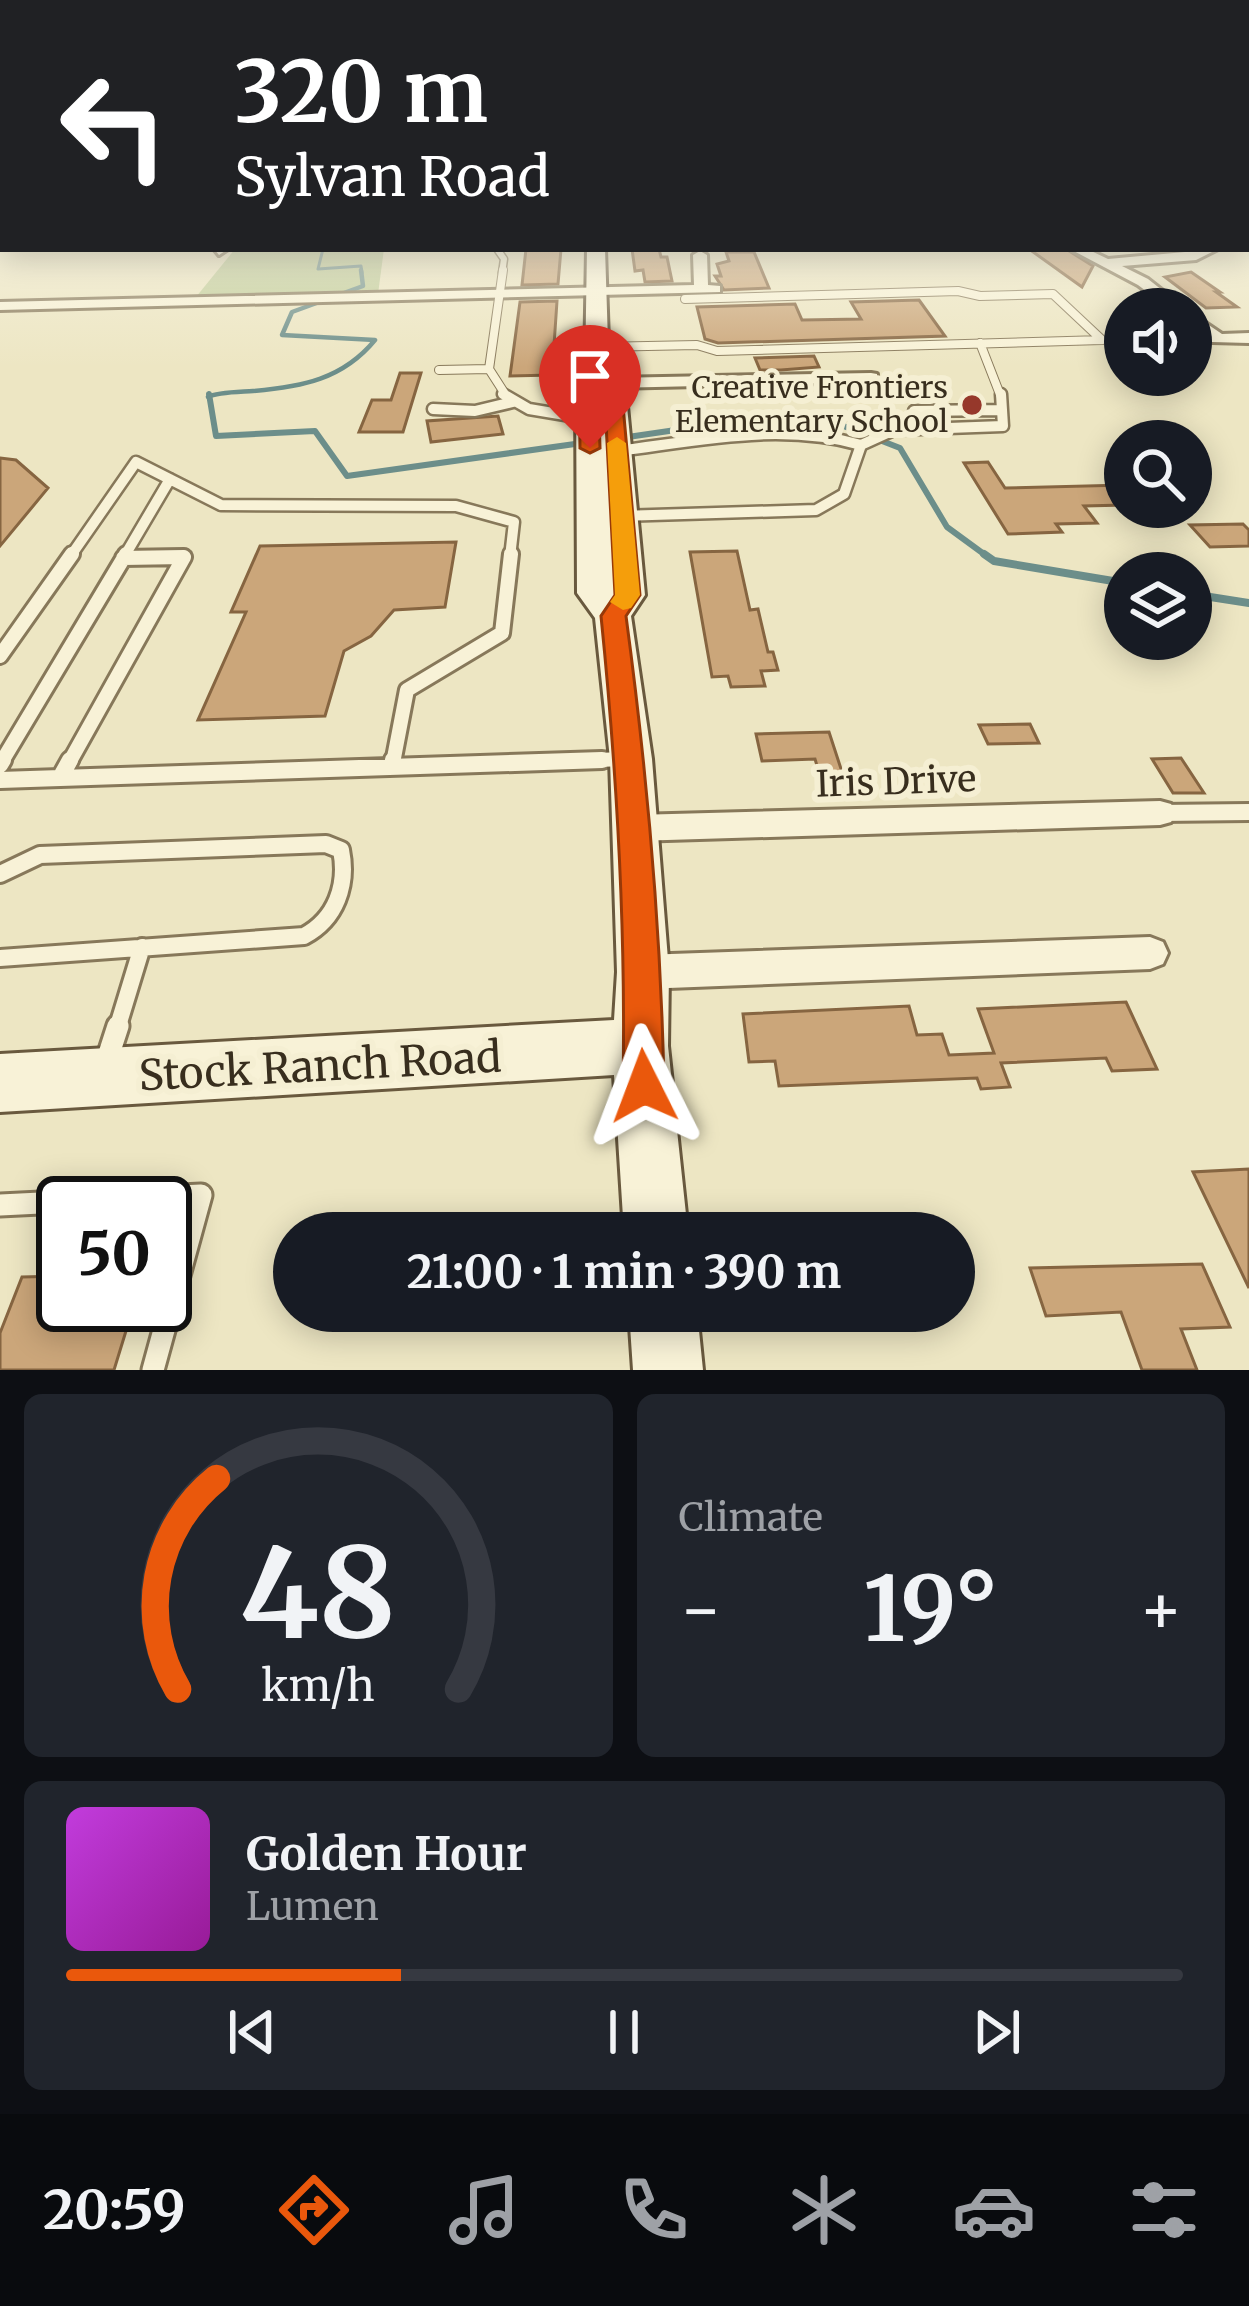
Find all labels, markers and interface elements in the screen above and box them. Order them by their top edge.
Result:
text: 320 m [234,39,488,145]
icon: left [36,48,192,204]
text: Sylvan Road [234,143,550,211]
map controls [1104,288,1212,660]
button: sound [1104,288,1212,396]
pin [539,325,641,448]
icon: arrive [557,343,623,409]
place label: Creative Frontiers Elementary School [675,368,948,440]
marker: Creative Frontiers Elementary School [959,392,985,418]
button: search [1104,420,1212,528]
button: layers [1104,552,1212,660]
street label: Iris Drive [815,756,977,807]
position arrow [581,1023,707,1149]
street label: Stock Ranch Road [137,1031,503,1101]
speed limit sign: 50 [36,1176,192,1332]
text: 21:00 · 1 min · 390 m [407,1244,841,1300]
text: Climate [679,1493,823,1542]
text: 48 [240,1515,396,1672]
text: 19° [863,1552,998,1666]
text: − [679,1568,723,1651]
text: + [1139,1568,1183,1651]
text: km/h [261,1658,375,1712]
text: Golden Hour [246,1826,527,1882]
text: Lumen [246,1882,379,1931]
icon: previous [219,1999,285,2065]
icon: pause [591,1999,657,2065]
icon: next [964,1999,1030,2065]
icon: directions [272,2168,356,2252]
icon: music [442,2168,526,2252]
icon: phone [612,2168,696,2252]
icon: climate [782,2168,866,2252]
icon: car [952,2168,1036,2252]
icon: filters [1122,2168,1206,2252]
text: 20:59 [43,2176,186,2244]

